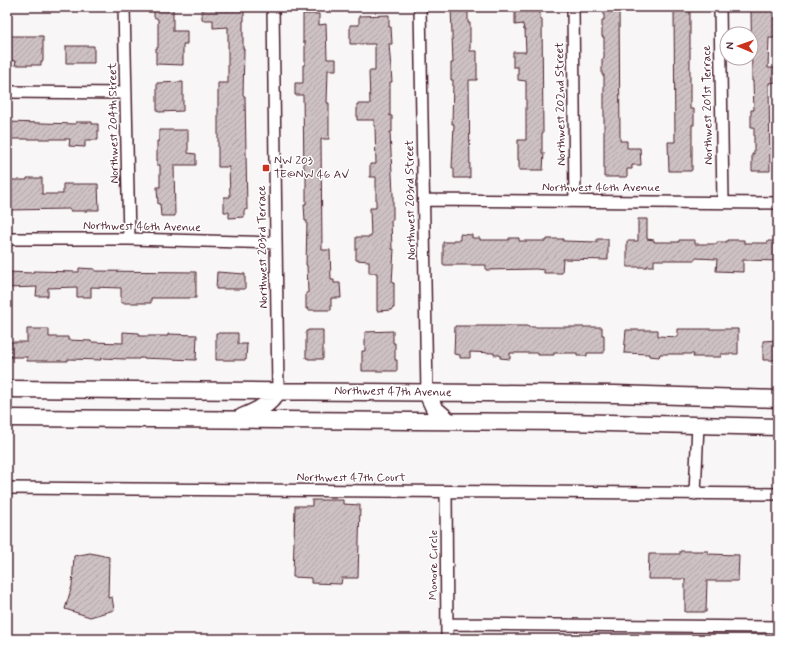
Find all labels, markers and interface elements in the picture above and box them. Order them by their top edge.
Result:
north arrow [719,26,759,66]
street label: Northwest 202nd Street [552,42,570,166]
text: N [723,42,737,50]
street label: Northwest 201st Terrace [699,45,717,165]
street label: Northwest 204th Street [105,62,123,184]
street label: Northwest 203rd Street [402,139,420,260]
place label: NW 203 TE@NW 46 AV [274,153,349,183]
marker: NW 203 TE@NW 46 AV [261,163,271,173]
street label: Northwest 46th Avenue [542,180,660,196]
street label: Northwest 203rd Terrace [254,185,272,309]
street label: Northwest 46th Avenue [83,218,201,236]
street label: Northwest 47th Avenue [334,383,452,401]
street label: Northwest 47th Court [297,470,406,486]
street label: Monore Circle [426,530,442,600]

